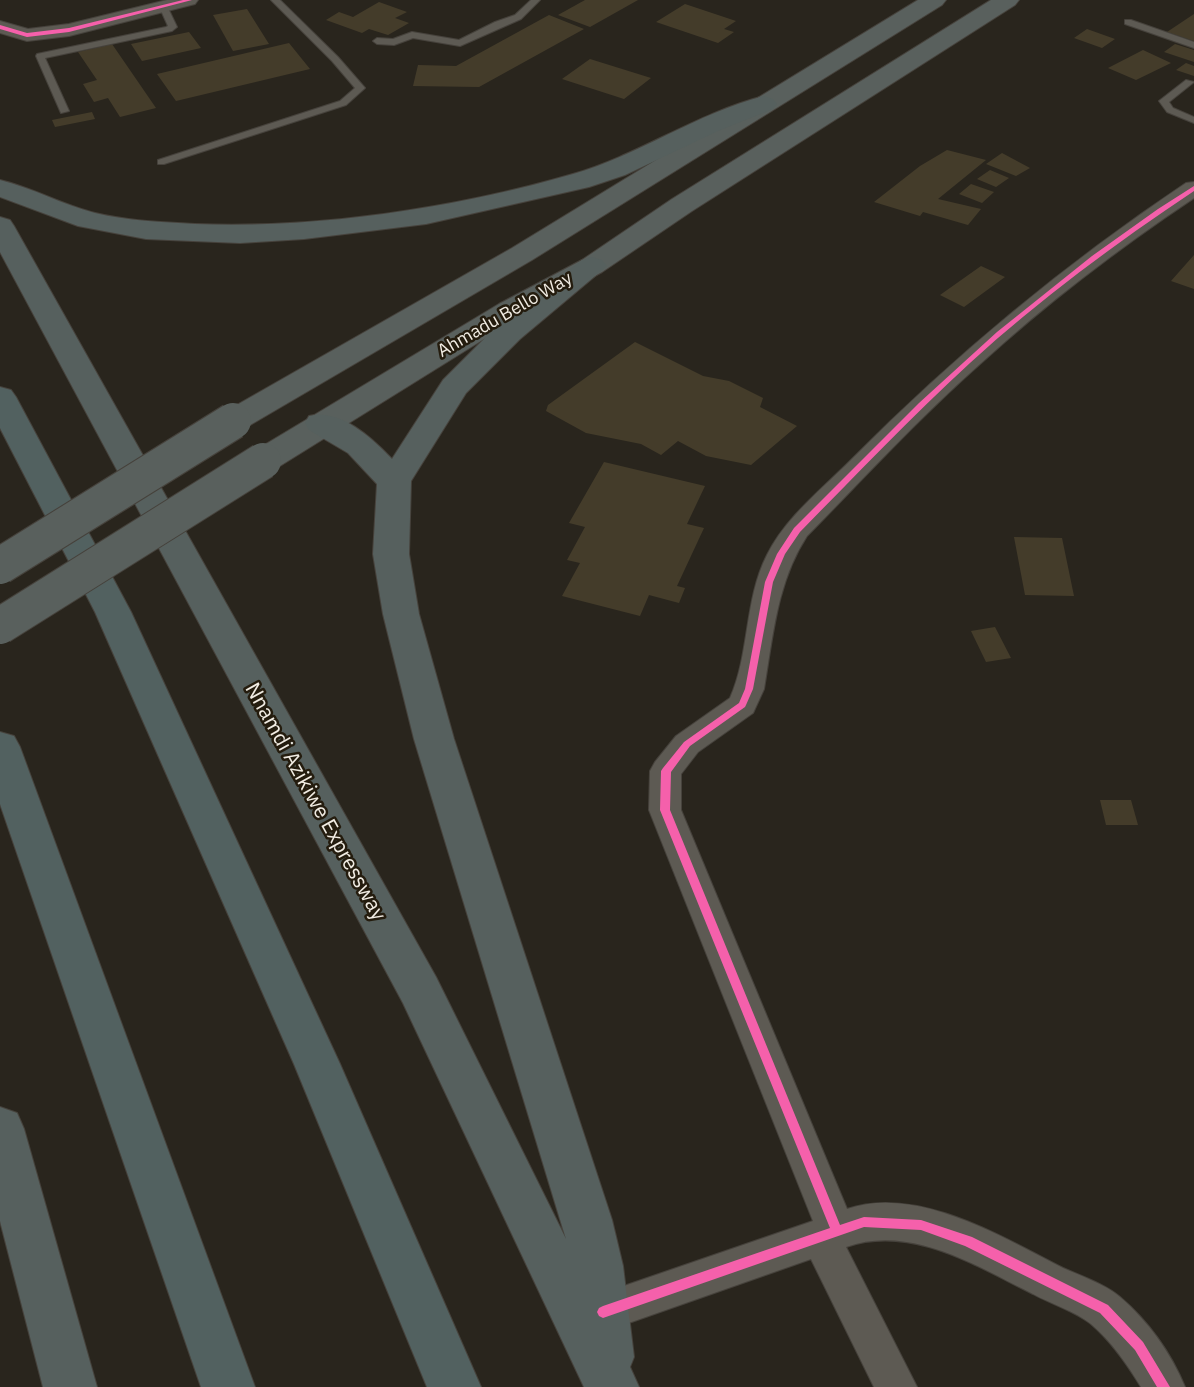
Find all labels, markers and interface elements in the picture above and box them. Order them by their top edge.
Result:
street label: Ahmadu Bello Way [434,268,576,362]
street label: Nnamdi Azikiwe Expressway [239,679,391,925]

